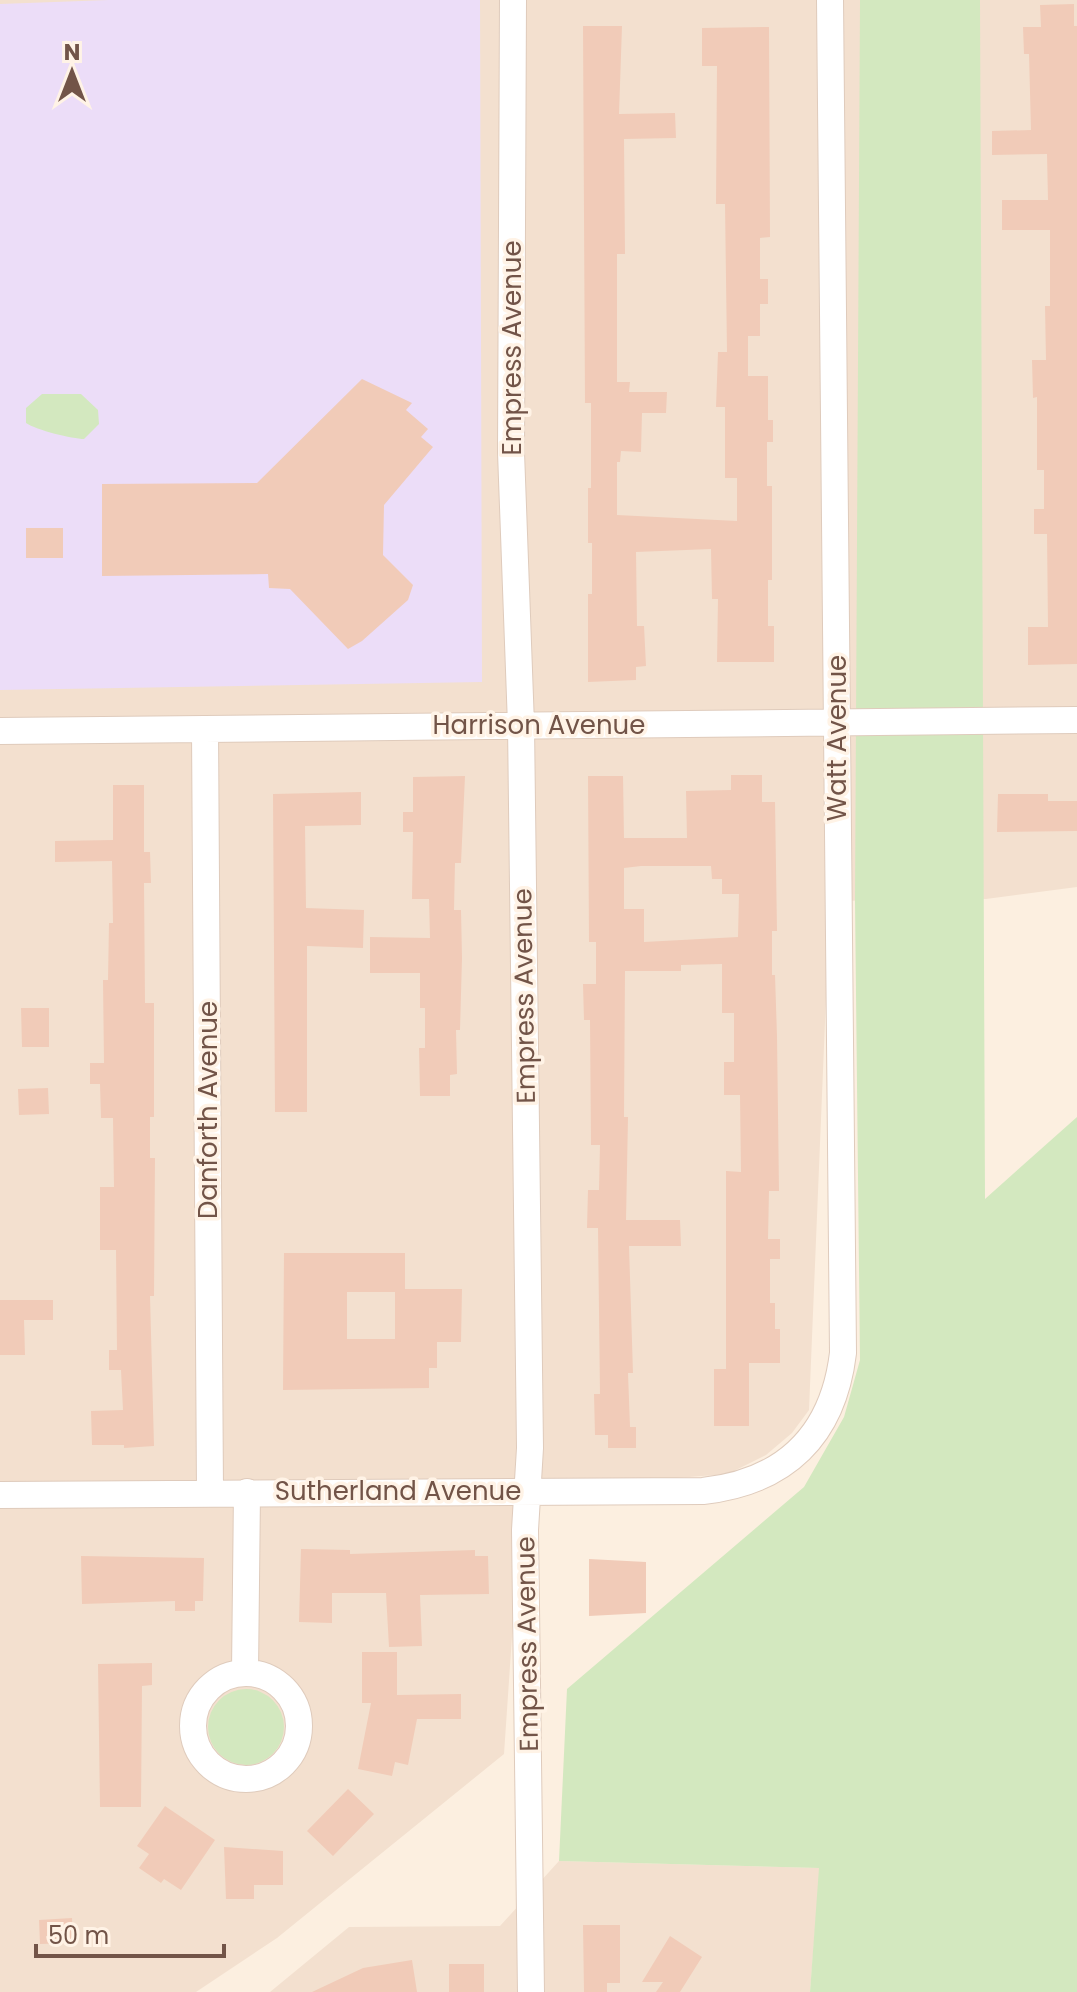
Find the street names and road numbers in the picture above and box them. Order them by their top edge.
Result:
street label: Empress Avenue [494,240,530,456]
street label: Watt Avenue [819,655,855,821]
street label: Harrison Avenue [433,707,645,743]
street label: Empress Avenue [504,888,544,1104]
street label: Danforth Avenue [190,1001,226,1219]
street label: Sutherland Avenue [275,1473,521,1509]
street label: Empress Avenue [507,1536,547,1752]

